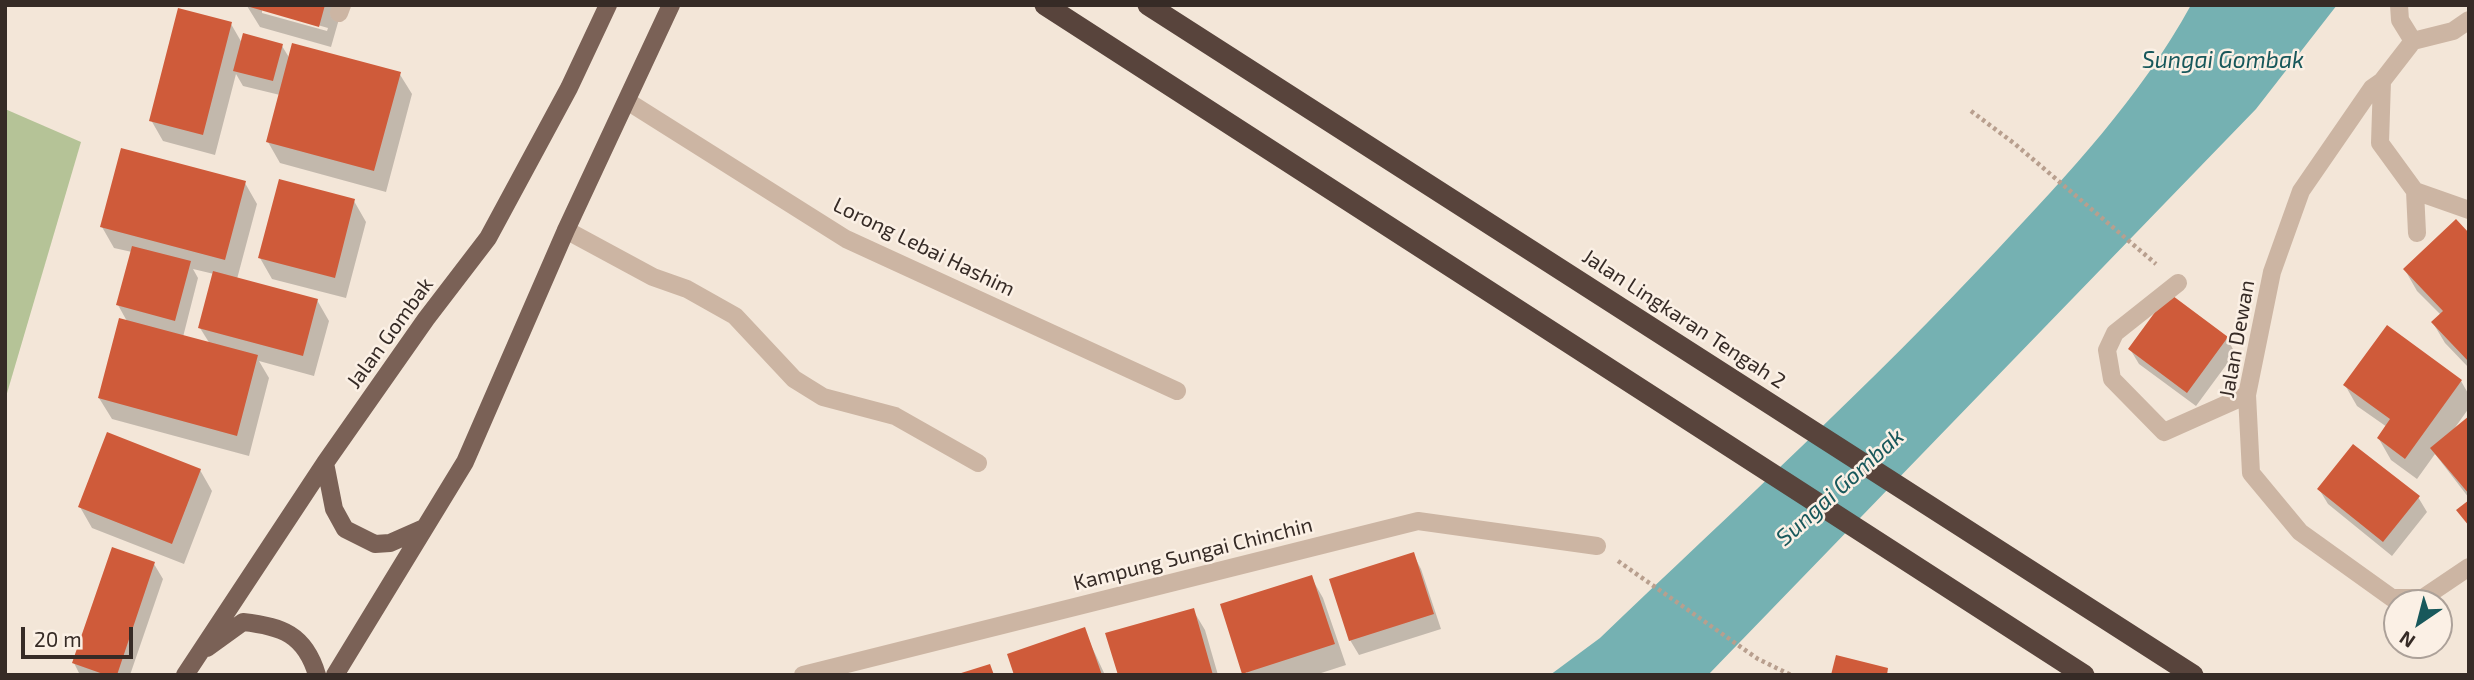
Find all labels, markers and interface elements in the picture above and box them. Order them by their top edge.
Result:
water label: Sungai Gombak [2142,46,2304,74]
street label: Lorong Lebai Hashim [829,192,1019,302]
street label: Jalan Lingkaran Tengah 2 [1578,244,1790,394]
street label: Jalan Gombak [341,273,439,393]
street label: Jalan Dewan [2214,278,2260,400]
water label: Sungai Gombak [1771,423,1909,551]
street label: Kampung Sungai Chinchin [1071,512,1315,596]
north arrow [2383,589,2453,659]
scale bar [24,614,136,658]
text: 20 m [34,626,82,651]
text: N [2395,627,2419,653]

